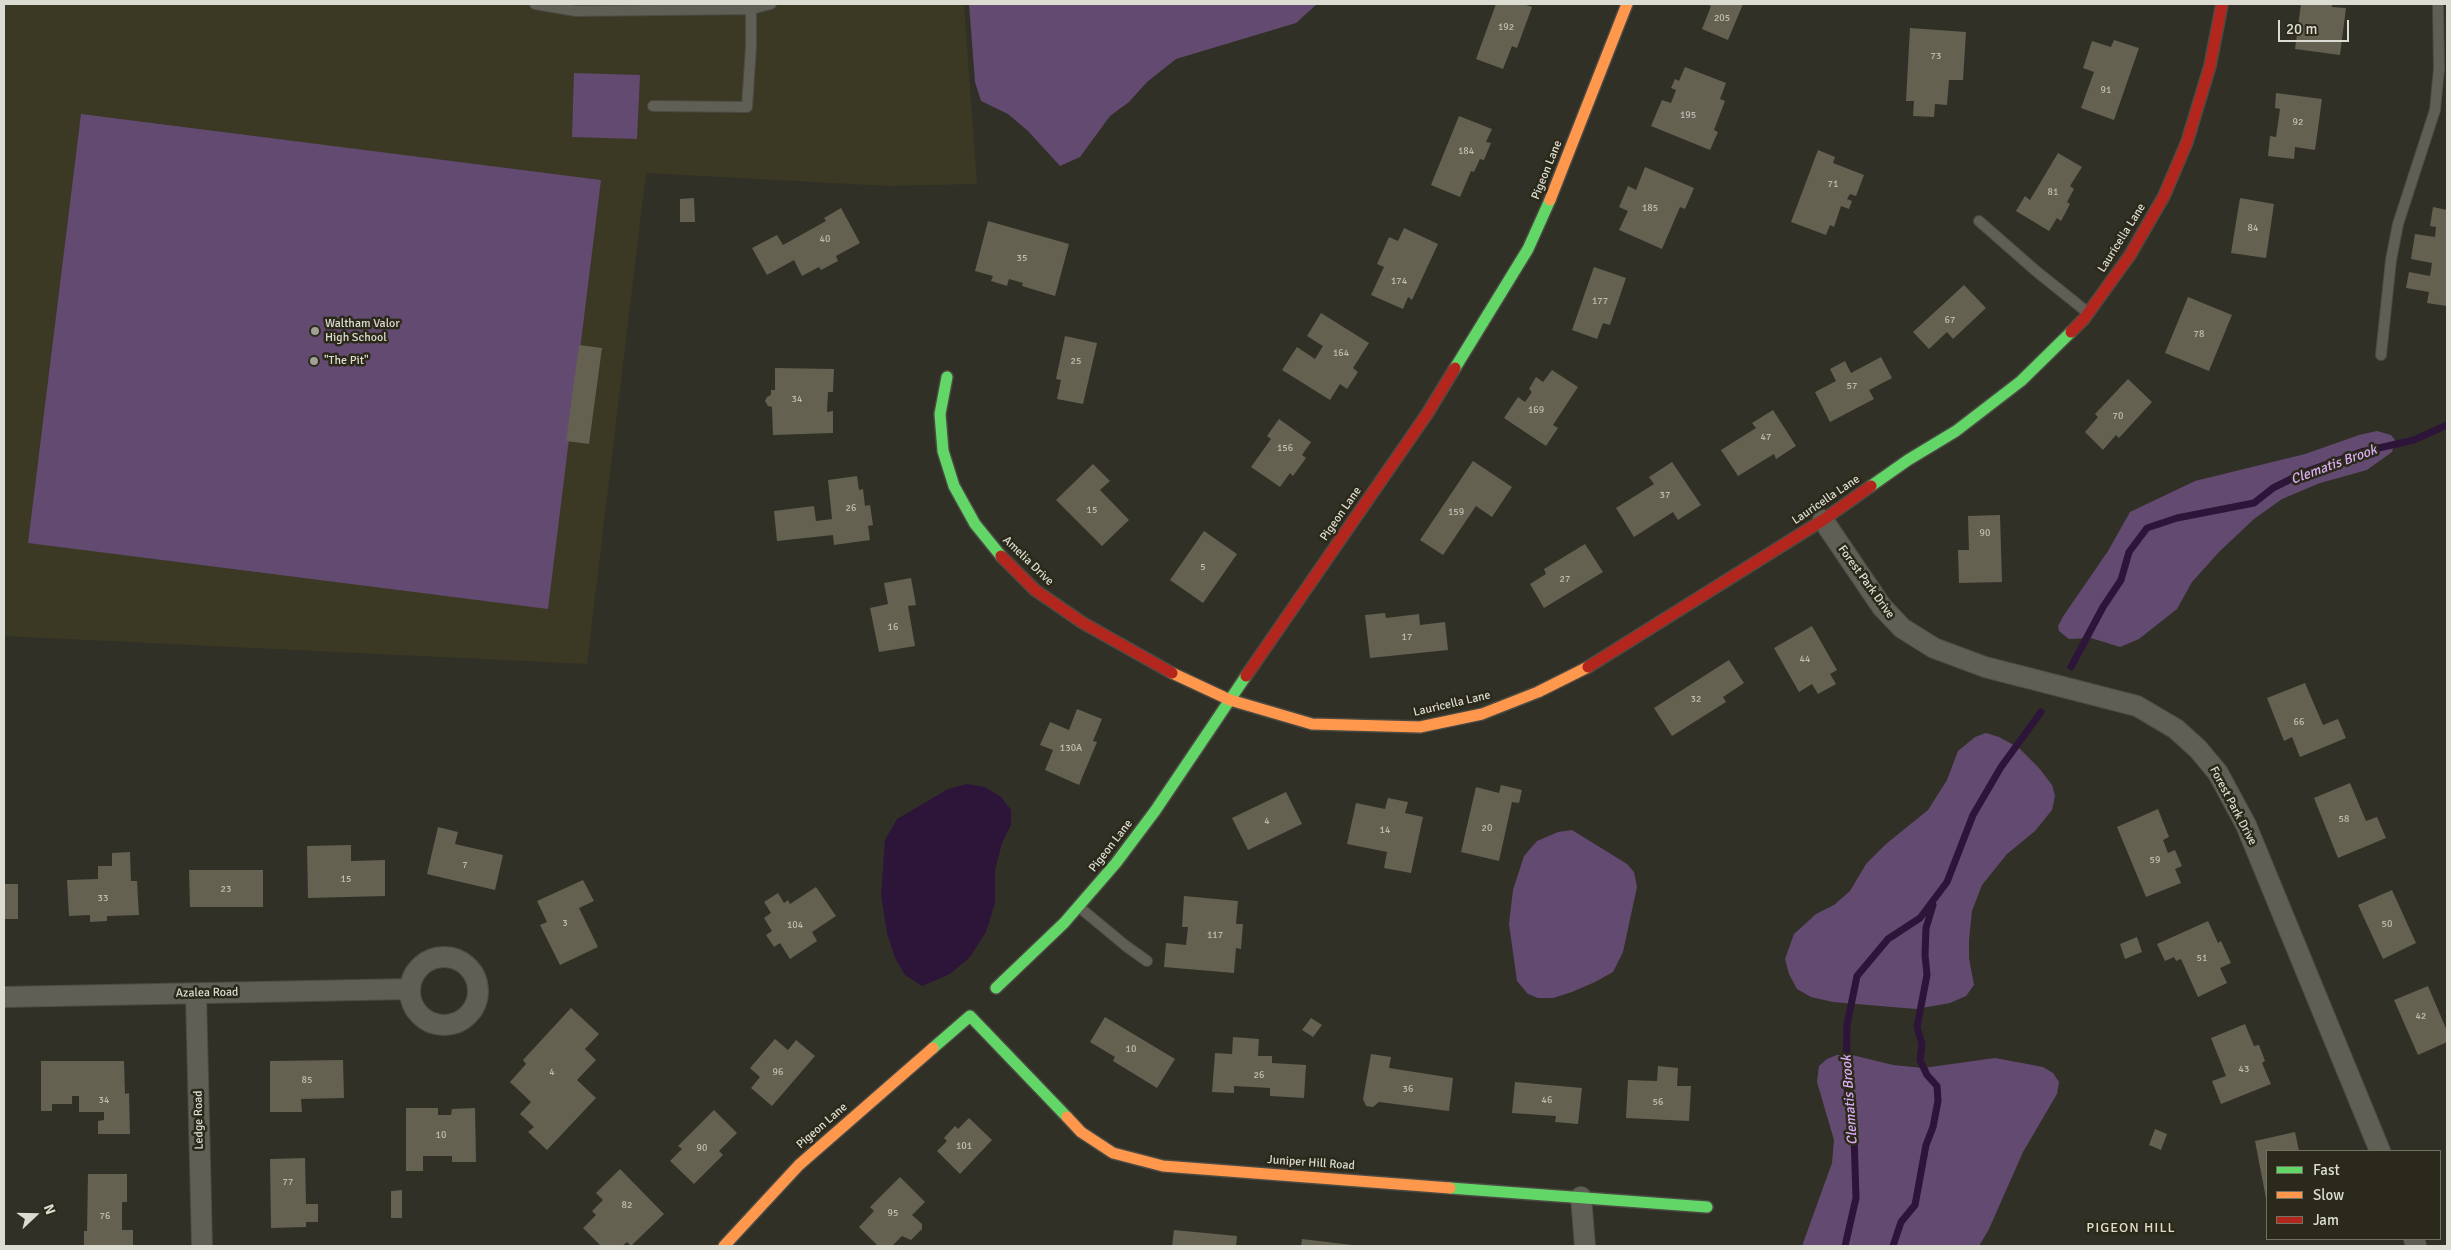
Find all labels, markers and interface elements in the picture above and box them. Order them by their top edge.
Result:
scale bar [2281,10,2352,42]
house number: 205 [1714,12,1730,24]
text: 20 m [2286,20,2317,38]
house number: 192 [1498,21,1514,33]
house number: 73 [1931,50,1941,62]
house number: 91 [2101,84,2111,96]
house number: 195 [1680,109,1696,121]
house number: 92 [2293,116,2303,128]
street label: Pigeon Lane [1529,138,1565,202]
house number: 184 [1458,145,1474,157]
house number: 71 [1828,178,1838,190]
house number: 81 [2048,186,2058,198]
street label: Lauricella Lane [2095,201,2149,275]
house number: 185 [1642,202,1658,214]
house number: 84 [2248,222,2258,234]
house number: 40 [820,233,830,245]
house number: 35 [1017,252,1027,264]
house number: 174 [1391,275,1407,287]
house number: 177 [1592,295,1608,307]
house number: 67 [1945,314,1955,326]
place label: Waltham Valor High School [325,317,400,345]
marker: Waltham Valor High School [309,325,321,337]
house number: 78 [2194,328,2204,340]
house number: 164 [1333,347,1349,359]
place label: "The Pit" [324,354,369,368]
marker: "The Pit" [308,355,320,367]
house number: 25 [1071,355,1081,367]
house number: 57 [1847,380,1857,392]
house number: 34 [792,393,802,405]
house number: 169 [1528,404,1544,416]
house number: 70 [2113,410,2123,422]
house number: 47 [1761,431,1771,443]
house number: 156 [1277,442,1293,454]
water label: Clematis Brook [2289,442,2379,488]
street label: Lauricella Lane [1789,472,1863,528]
street label: Pigeon Lane [1317,484,1365,544]
house number: 37 [1660,489,1670,501]
house number: 26 [846,502,856,514]
house number: 15 [1087,504,1097,516]
house number: 159 [1448,506,1464,518]
house number: 90 [1980,527,1990,539]
street label: Amelia Drive [1000,533,1056,589]
street label: Forest Park Drive [1835,543,1897,621]
house number: 5 [1200,561,1206,573]
house number: 27 [1560,573,1570,585]
house number: 16 [888,621,898,633]
house number: 17 [1402,631,1412,643]
house number: 44 [1800,653,1810,665]
street label: Lauricella Lane [1412,688,1492,720]
house number: 32 [1691,693,1701,705]
house number: 66 [2294,716,2304,728]
house number: 130A [1060,742,1082,754]
street label: Forest Park Drive [2206,764,2260,848]
house number: 58 [2339,813,2349,825]
house number: 4 [1264,815,1270,827]
street label: Pigeon Lane [1086,817,1136,875]
house number: 20 [1482,822,1492,834]
house number: 14 [1380,824,1390,836]
house number: 59 [2150,854,2160,866]
house number: 7 [462,859,468,871]
house number: 15 [341,873,351,885]
house number: 23 [221,883,231,895]
house number: 33 [98,892,108,904]
house number: 3 [562,917,568,929]
house number: 50 [2382,918,2392,930]
house number: 104 [787,919,803,931]
house number: 117 [1207,929,1223,941]
house number: 51 [2197,952,2207,964]
street label: Azalea Road [176,985,238,1001]
house number: 42 [2416,1010,2426,1022]
house number: 10 [1126,1043,1136,1055]
water label: Clematis Brook [1838,1054,1862,1146]
house number: 43 [2239,1063,2249,1075]
house number: 4 [549,1066,555,1078]
house number: 96 [773,1066,783,1078]
house number: 26 [1254,1069,1264,1081]
house number: 85 [302,1074,312,1086]
house number: 36 [1403,1083,1413,1095]
street label: Ledge Road [191,1090,207,1150]
house number: 34 [99,1094,109,1106]
house number: 46 [1542,1094,1552,1106]
house number: 56 [1653,1096,1663,1108]
street label: Pigeon Lane [794,1100,850,1152]
house number: 10 [436,1129,446,1141]
house number: 101 [956,1140,972,1152]
house number: 90 [697,1142,707,1154]
legend [2266,1150,2441,1240]
street label: Juniper Hill Road [1267,1153,1355,1173]
text: Fast [2313,1161,2340,1179]
house number: 77 [283,1176,293,1188]
text: Slow [2313,1186,2344,1204]
north arrow [10,1190,60,1240]
house number: 82 [622,1199,632,1211]
text: N [40,1202,59,1217]
house number: 95 [888,1207,898,1219]
house number: 76 [100,1210,110,1222]
text: Jam [2313,1211,2339,1229]
district label: PIGEON HILL [2085,1220,2177,1236]

